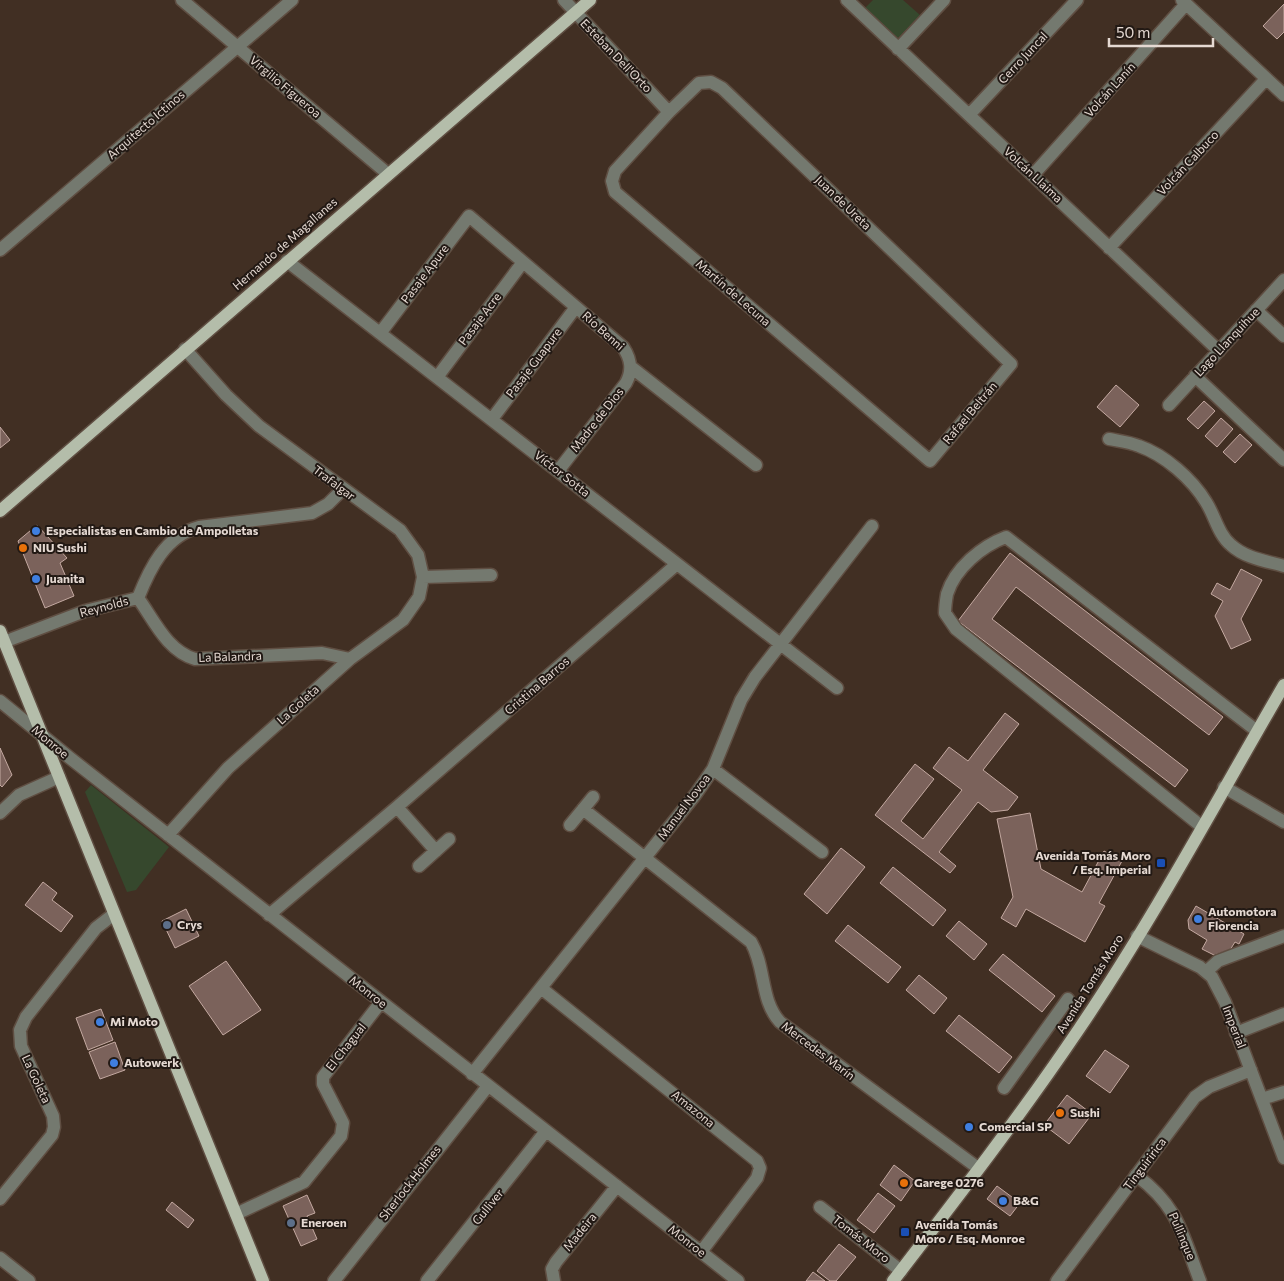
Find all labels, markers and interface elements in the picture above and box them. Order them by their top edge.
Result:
scale bar [1109,15,1213,47]
street label: Esteban Dell'Orto [578,16,655,95]
text: 50 m [1116,23,1150,41]
street label: Cerro Juncal [995,29,1051,87]
street label: Virgilio Figueroa [247,52,324,120]
street label: Volcán Lanín [1081,59,1138,120]
street label: Arquitecto Ictinos [104,87,187,162]
street label: Volcán Calbuco [1154,127,1221,198]
street label: Volcán Llaima [1001,144,1066,205]
street label: Juan de Ureta [812,172,874,233]
street label: Hernando de Magallanes [229,194,339,292]
street label: Pasaje Apure [397,241,451,306]
street label: Martín de Lecuna [694,256,774,328]
street label: Pasaje Acre [455,289,503,347]
street label: Lago Llanquihue [1191,304,1262,379]
street label: Río Benni [580,308,627,353]
street label: Pasaje Guapure [502,325,564,400]
street label: Rafael Beltrán [939,378,999,446]
street label: Madre de Dios [567,384,626,454]
street label: Víctor Sotta [532,447,593,499]
street label: Trafalgar [311,462,359,503]
place label: Especialistas en Cambio de Ampolletas [46,523,259,537]
marker: Especialistas en Cambio de Ampolletas [30,525,42,537]
place label: NIU Sushi [33,540,87,554]
marker: NIU Sushi [17,542,29,554]
place label: Juanita [46,571,85,586]
marker: Juanita [30,573,42,585]
street label: Reynolds [78,593,129,619]
street label: La Balandra [198,648,262,664]
street label: Cristina Barros [501,653,571,717]
street label: La Goleta [273,682,321,727]
street label: Monroe [29,722,72,761]
street label: Manuel Novoa [654,771,712,842]
place label: Avenida Tomás Moro / Esq. Imperial [1035,848,1151,876]
marker: Avenida Tomás Moro / Esq. Imperial [1155,857,1167,869]
place label: Automotora Florencia [1208,904,1277,932]
marker: Automotora Florencia [1192,913,1204,925]
place label: Crys [177,917,203,931]
marker: Crys [161,919,173,931]
street label: Avenida Tomás Moro [1053,931,1125,1036]
street label: Monroe [347,972,390,1010]
street label: Imperial [1220,1003,1249,1050]
place label: Mi Moto [110,1014,158,1028]
marker: Mi Moto [94,1016,106,1028]
street label: Mercedes Marín [779,1018,858,1082]
street label: El Chagual [322,1020,368,1073]
street label: La Goleta [20,1052,54,1105]
place label: Autowerk [124,1055,179,1069]
marker: Autowerk [108,1057,120,1069]
street label: Amazona [669,1087,718,1130]
place label: Sushi [1070,1105,1100,1119]
marker: Sushi [1054,1107,1066,1119]
place label: Comercial SP [979,1119,1052,1133]
marker: Comercial SP [963,1121,975,1133]
street label: Tinguiririca [1120,1134,1168,1192]
street label: Sherlock Holmes [376,1142,443,1223]
place label: Garege 0276 [914,1175,984,1189]
marker: Garege 0276 [898,1177,910,1189]
street label: Gulliver [469,1186,506,1227]
place label: B&G [1013,1193,1039,1207]
marker: B&G [997,1195,1009,1207]
street label: Madeira [560,1209,599,1253]
street label: Pullinque [1167,1210,1199,1262]
street label: Tomás Moro [830,1212,893,1265]
place label: Eneroen [301,1215,347,1229]
marker: Eneroen [285,1217,297,1229]
place label: Avenida Tomás Moro / Esq. Monroe [915,1217,1025,1245]
street label: Monroe [666,1221,709,1259]
marker: Avenida Tomás Moro / Esq. Monroe [899,1226,911,1238]

